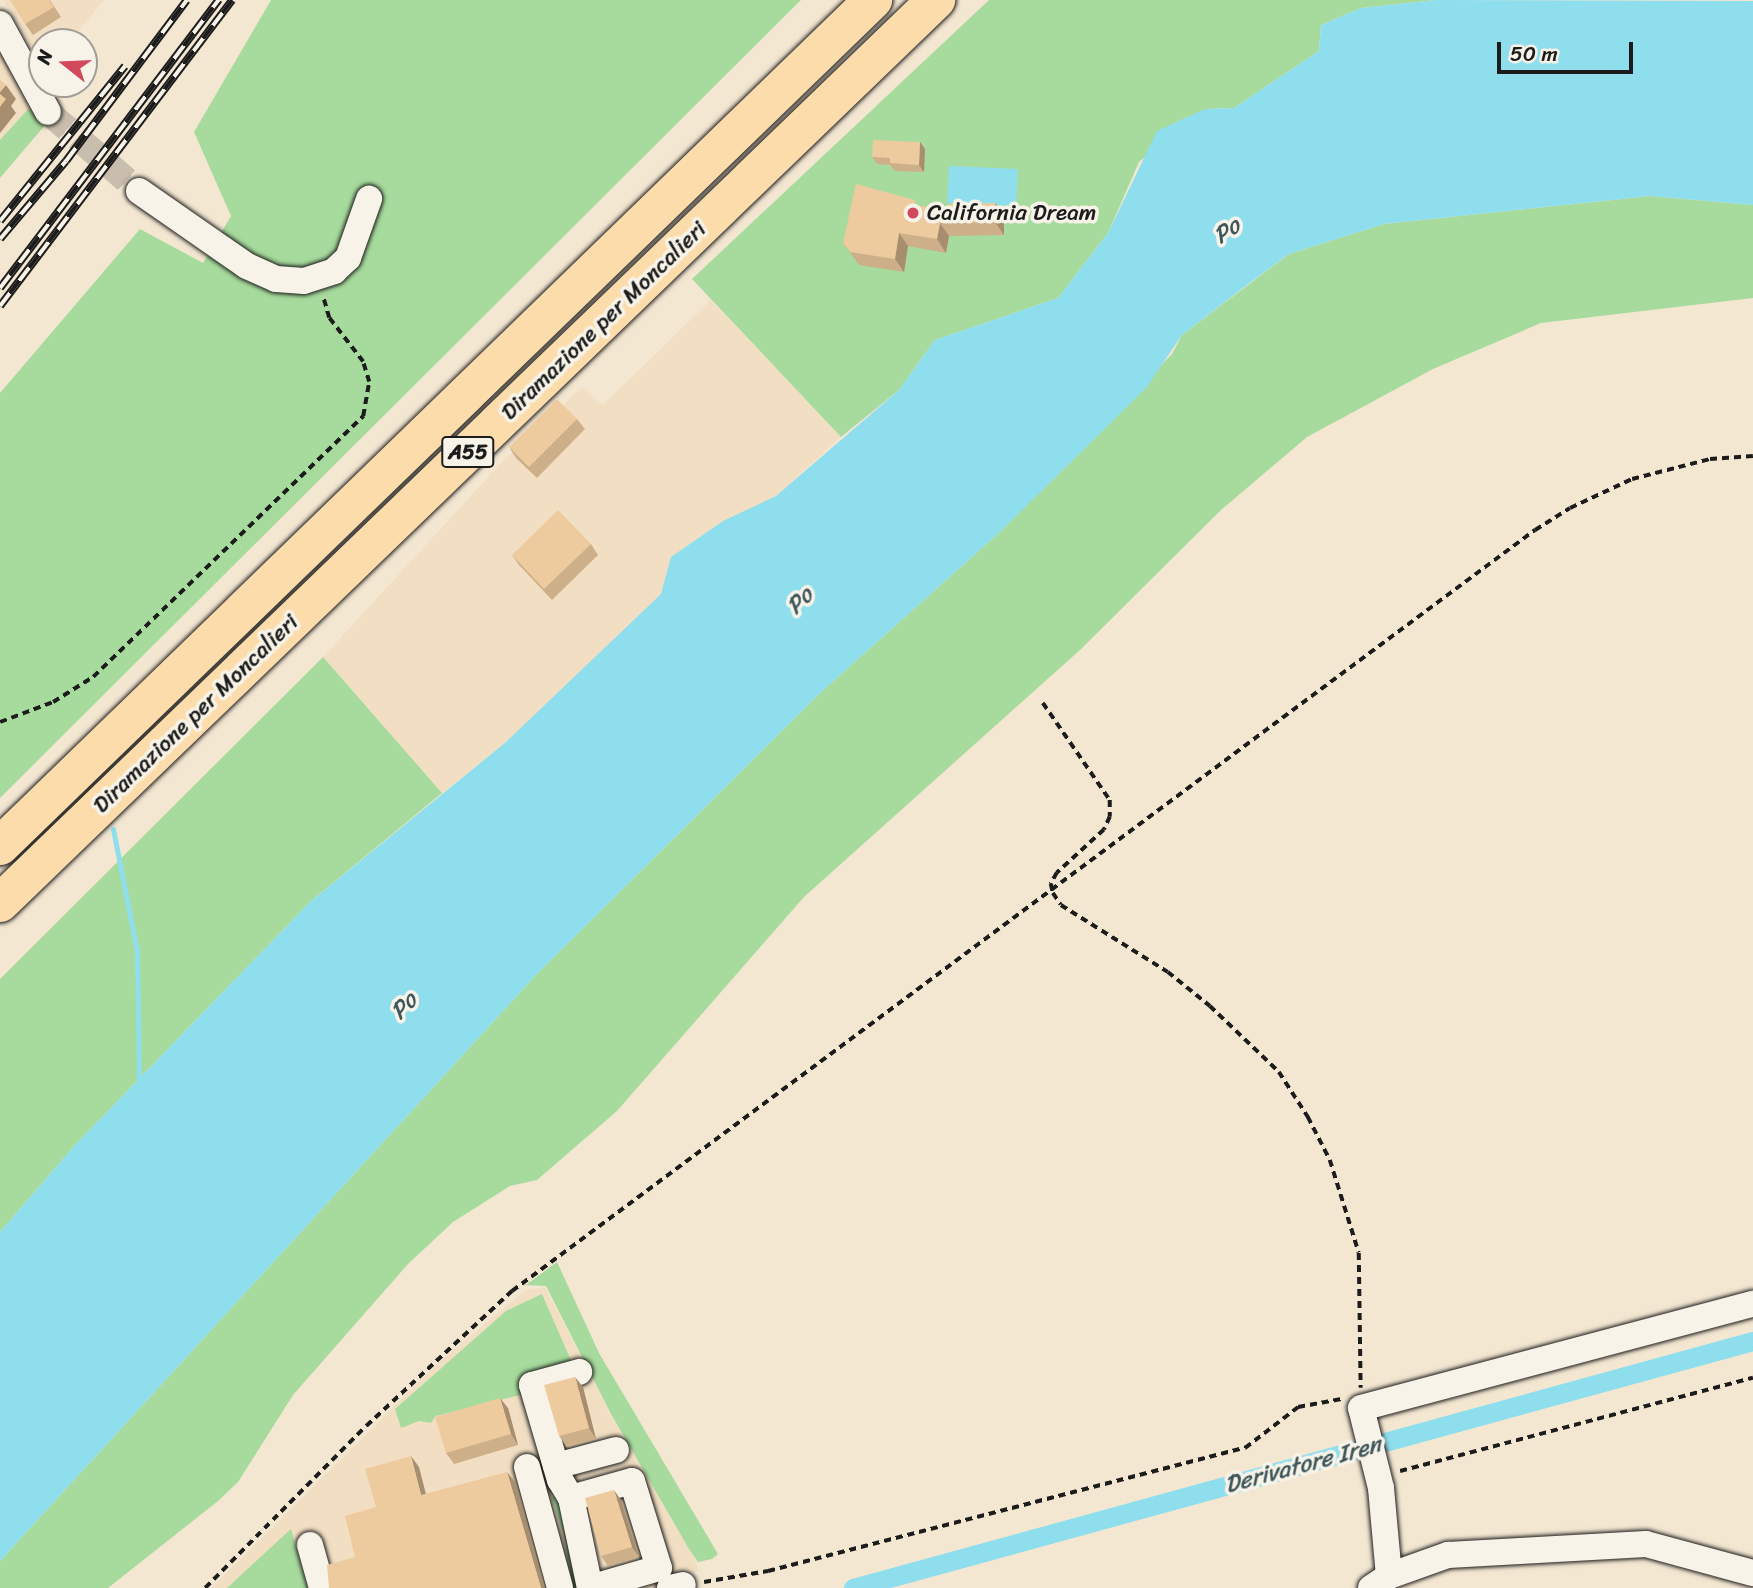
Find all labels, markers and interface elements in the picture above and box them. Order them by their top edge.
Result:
north arrow [28,28,98,98]
scale bar [1501,28,1638,72]
text: 50 m [1510,35,1558,73]
text: N [27,46,62,68]
place label: California Dream [927,199,1097,227]
marker: California Dream [905,205,921,221]
water label: Po [1208,212,1246,250]
street label: Diramazione per Moncalieri [496,216,712,426]
road number: A55 [440,434,496,470]
water label: Po [780,581,820,621]
street label: Diramazione per Moncalieri [88,609,304,819]
water label: Po [384,986,424,1026]
water label: Derivatore Iren [1221,1430,1385,1500]

